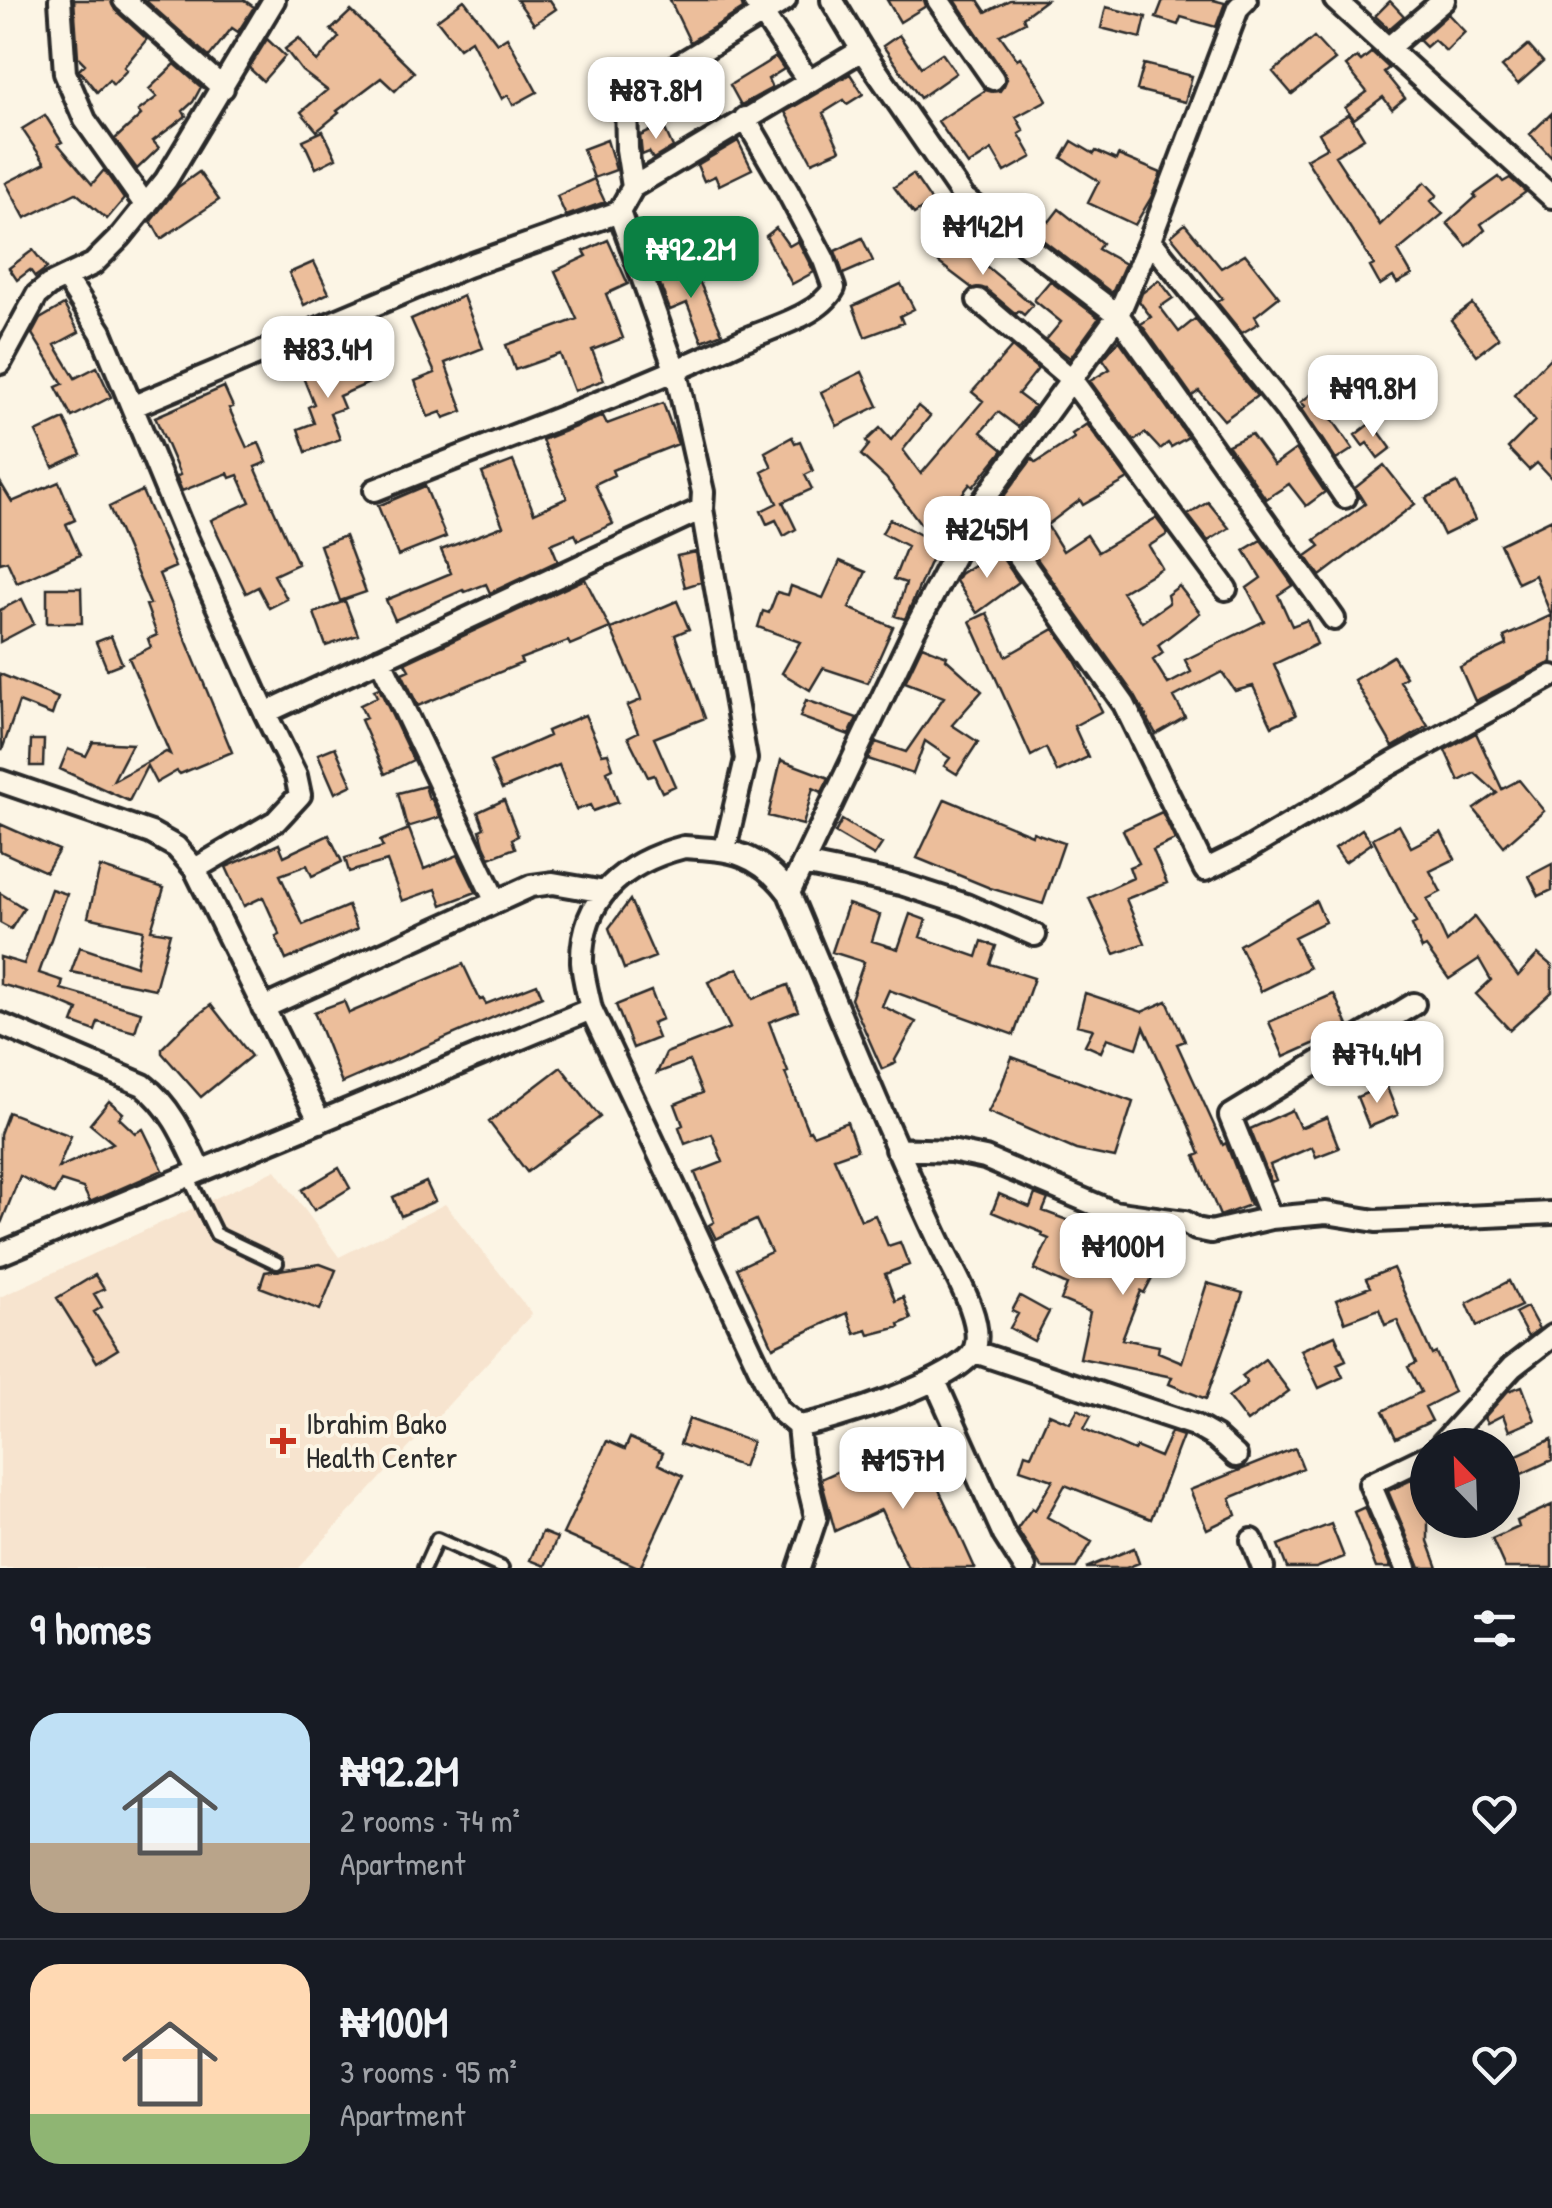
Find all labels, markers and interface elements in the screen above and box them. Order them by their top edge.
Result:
pin: ₦87.8M [575,57,737,142]
text: ₦87.8M [610,68,702,111]
pin: ₦142M [913,193,1053,278]
text: ₦142M [943,204,1023,247]
pin: ₦92.2M [610,216,772,301]
text: ₦92.2M [646,227,736,270]
pin: ₦83.4M [247,316,409,401]
text: ₦83.4M [283,327,373,370]
pin: ₦99.8M [1292,355,1454,440]
text: ₦99.8M [1330,366,1416,409]
pin: ₦245M [917,496,1057,581]
text: ₦245M [946,507,1028,550]
pin: ₦74.4M [1296,1021,1458,1106]
text: ₦74.4M [1333,1032,1421,1075]
pin: ₦100M [1053,1213,1193,1298]
text: ₦100M [1082,1224,1164,1267]
place label: Ibrahim Bako Health Center [306,1403,458,1477]
pin: ₦157M [833,1427,973,1512]
marker: Ibrahim Bako Health Center [270,1428,296,1454]
north arrow [1410,1428,1520,1538]
map controls [1410,1428,1520,1538]
text: ₦157M [861,1438,945,1481]
text: 9 homes [30,1600,151,1657]
icon: filters [1467,1601,1522,1656]
text: ₦92.2M [340,1742,459,1799]
icon: home [110,1753,230,1873]
icon: heart [1467,1786,1522,1841]
text: 2 rooms · 74 m² [340,1799,520,1842]
text: Apartment [340,1842,465,1885]
text: ₦100M [340,1993,448,2050]
icon: home [110,2004,230,2124]
icon: heart [1467,2037,1522,2092]
text: 3 rooms · 95 m² [340,2050,517,2093]
text: Apartment [340,2093,465,2136]

